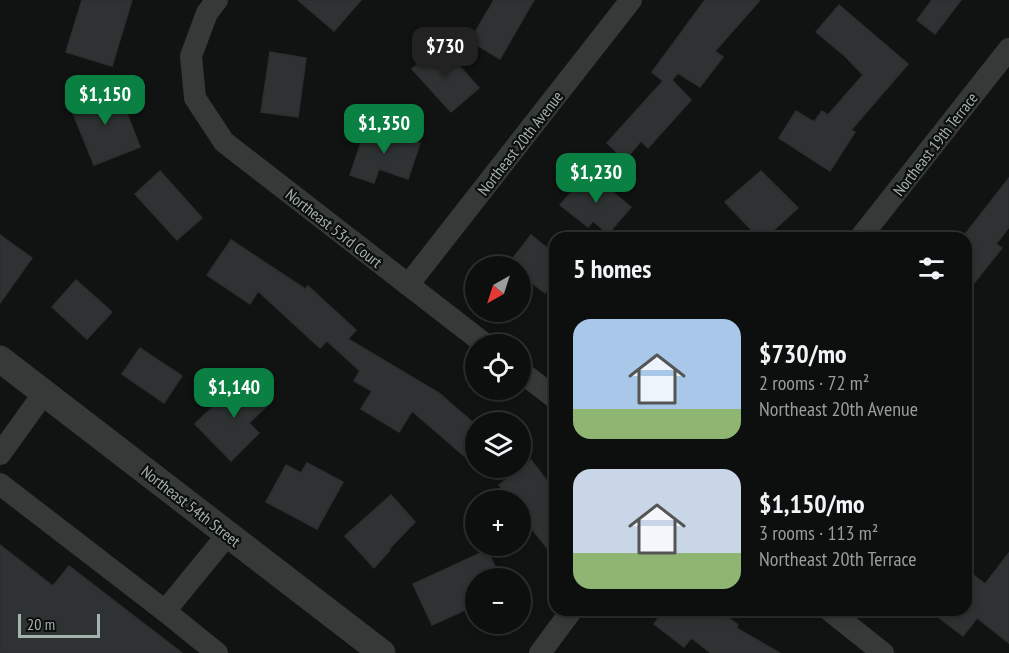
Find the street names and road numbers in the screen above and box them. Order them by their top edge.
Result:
street label: Northeast 20th Avenue [473,87,567,199]
street label: Northeast 19th Terrace [888,88,982,200]
street label: Northeast 53rd Court [282,184,387,272]
street label: Northeast 54th Street [137,461,245,551]

